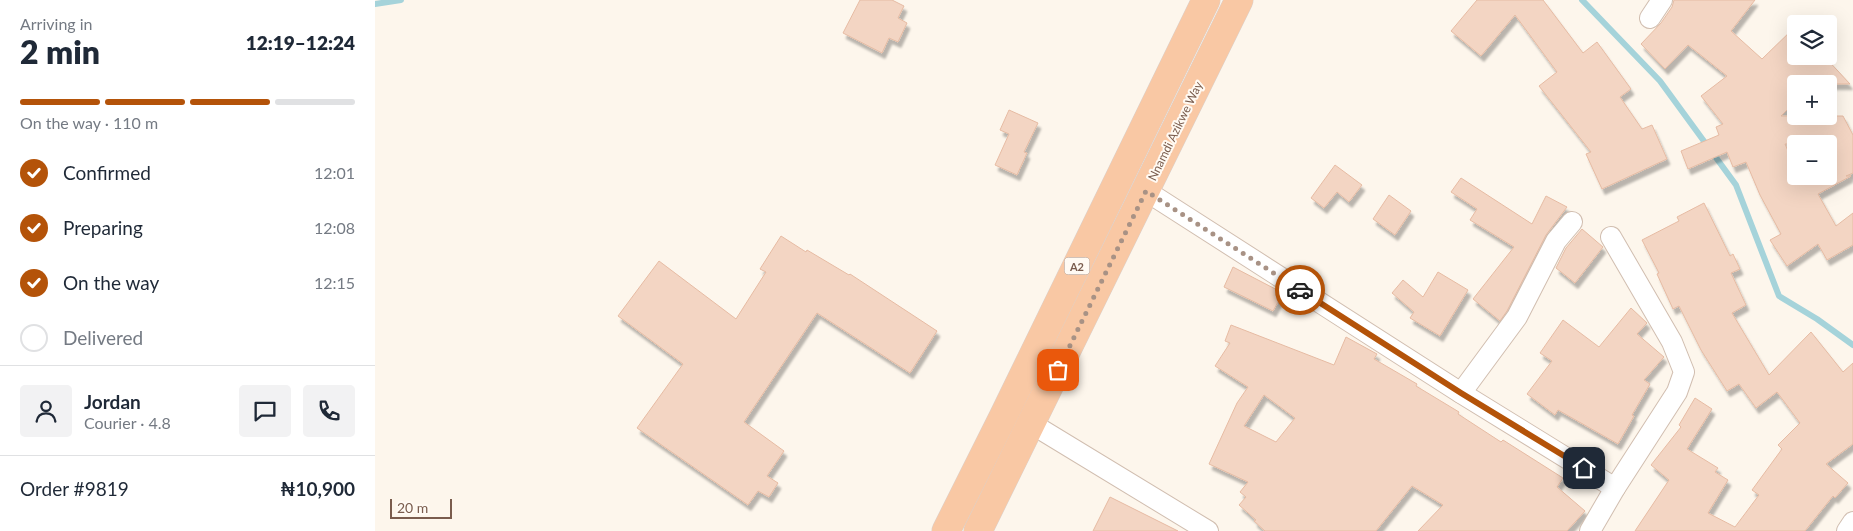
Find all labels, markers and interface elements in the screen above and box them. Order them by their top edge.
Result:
text: Arriving in [20,14,93,33]
map controls [1787,15,1837,185]
button: layers [1787,15,1837,65]
text: 12:19–12:24 [246,31,355,54]
text: 2 min [20,32,100,71]
button: + [1787,75,1837,125]
street label: Nnamdi Azikwe Way [1144,78,1206,183]
text: On the way · 110 m [20,113,158,132]
button: − [1787,135,1837,185]
icon: check [20,159,48,187]
text: Confirmed [63,161,151,184]
text: 12:01 [314,163,355,182]
icon: check [20,214,48,242]
text: Preparing [63,216,143,239]
text: 12:08 [314,218,355,237]
road number: A2 [1065,258,1089,274]
courier [1275,265,1325,315]
icon: check [20,269,48,297]
text: On the way [63,271,159,294]
text: 12:15 [314,273,355,292]
icon: car [1286,276,1314,304]
text: Delivered [63,326,143,349]
pin [1037,349,1079,391]
icon: bag [1044,356,1072,384]
button: person [20,385,72,437]
button: chat [239,385,291,437]
button: phone [303,385,355,437]
text: Jordan [84,390,141,413]
text: Courier · 4.8 [84,413,171,432]
pin [1563,447,1605,489]
icon: home [1570,454,1598,482]
text: Order #9819 [20,477,129,500]
text: ₦10,900 [280,477,355,500]
scale bar [390,496,453,519]
text: 20 m [397,499,428,516]

